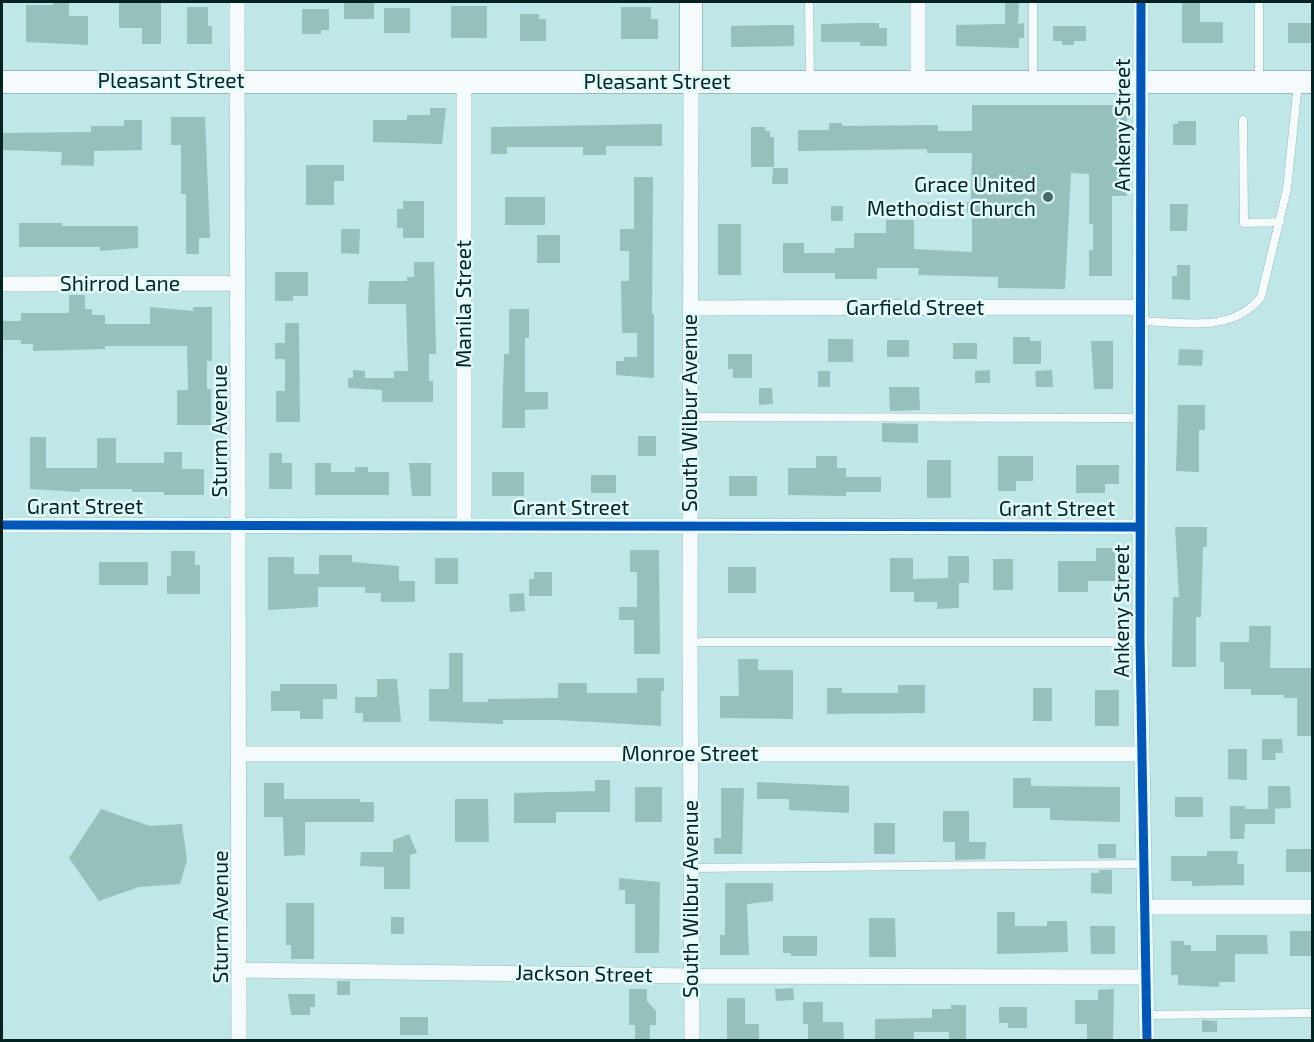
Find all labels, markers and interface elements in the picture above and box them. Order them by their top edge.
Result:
street label: Ankeny Street [1109,59,1134,191]
street label: Pleasant Street [98,67,244,92]
street label: Pleasant Street [584,68,730,93]
place label: Grace United Methodist Church [867,171,1036,220]
marker: Grace United Methodist Church [1041,190,1055,204]
street label: Manila Street [450,240,475,368]
street label: Shirrod Lane [60,270,180,295]
street label: Garfield Street [846,294,984,319]
street label: South Wilbur Avenue [676,314,701,512]
street label: Sturm Avenue [206,365,231,498]
street label: Grant Street [27,493,143,518]
street label: Grant Street [513,494,629,519]
street label: Grant Street [999,495,1115,520]
street label: Ankeny Street [1108,545,1133,677]
street label: Monroe Street [622,740,758,765]
street label: South Wilbur Avenue [677,800,702,998]
street label: Sturm Avenue [207,851,232,984]
street label: Jackson Street [515,959,653,986]

